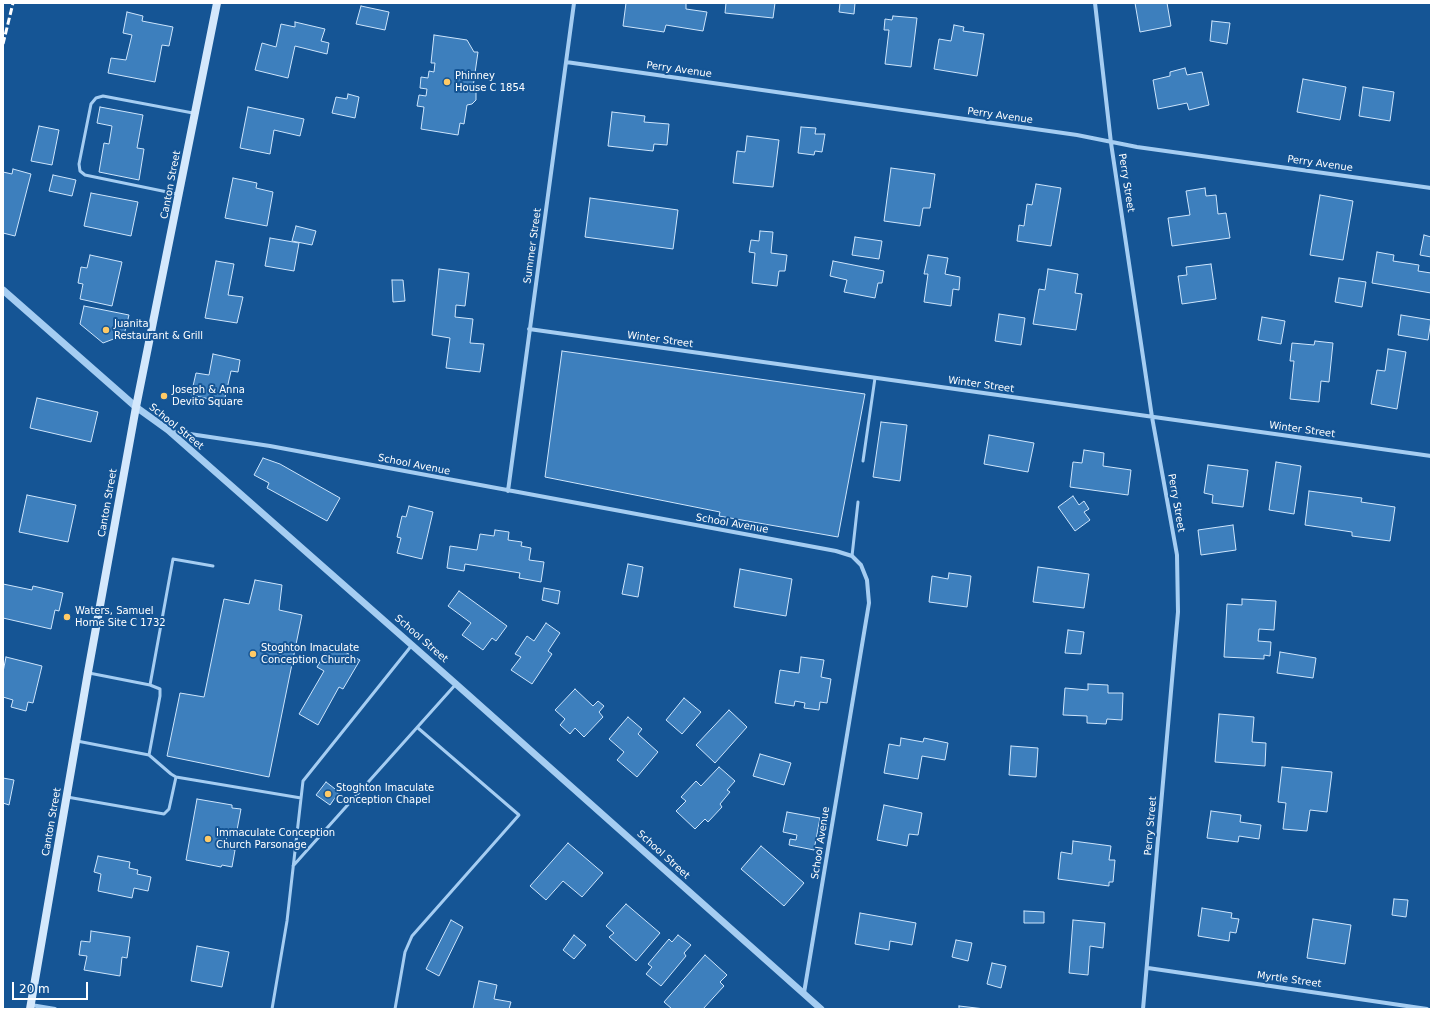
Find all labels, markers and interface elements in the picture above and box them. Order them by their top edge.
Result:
street label: Perry Avenue [645,59,713,81]
place label: Phinney House C 1854 [455,70,525,94]
marker: Phinney House C 1854 [442,77,452,87]
street label: Perry Avenue [966,105,1034,127]
street label: Canton Street [158,150,184,220]
street label: Perry Street [1115,153,1137,213]
street label: Perry Avenue [1286,153,1354,175]
street label: Summer Street [522,208,544,284]
place label: Juanita Restaurant & Grill [114,318,203,342]
marker: Juanita Restaurant & Grill [101,325,111,335]
street label: Winter Street [626,329,694,351]
street label: Winter Street [947,374,1015,396]
place label: Joseph & Anna Devito Square [172,384,245,408]
marker: Joseph & Anna Devito Square [159,391,169,401]
street label: School Street [146,401,206,453]
street label: Winter Street [1268,419,1336,441]
street label: School Avenue [377,452,451,478]
street label: Canton Street [96,468,120,538]
street label: Perry Street [1165,473,1187,533]
street label: School Avenue [695,512,769,536]
place label: Waters, Samuel Home Site C 1732 [75,605,166,628]
marker: Waters, Samuel Home Site C 1732 [62,612,72,622]
street label: School Street [392,613,450,665]
place label: Stoghton Imaculate Conception Church [261,642,359,666]
marker: Stoghton Imaculate Conception Church [248,649,258,659]
place label: Stoghton Imaculate Conception Chapel [336,782,434,806]
street label: Canton Street [40,787,64,857]
marker: Stoghton Imaculate Conception Chapel [323,789,333,799]
street label: Perry Street [1142,796,1160,856]
street label: School Avenue [809,806,833,880]
place label: Immaculate Conception Church Parsonage [216,827,335,850]
street label: School Street [634,828,692,882]
marker: Immaculate Conception Church Parsonage [203,834,213,844]
street label: Myrtle Street [1256,970,1322,990]
scale bar [14,974,90,1000]
text: 20 m [19,982,50,996]

